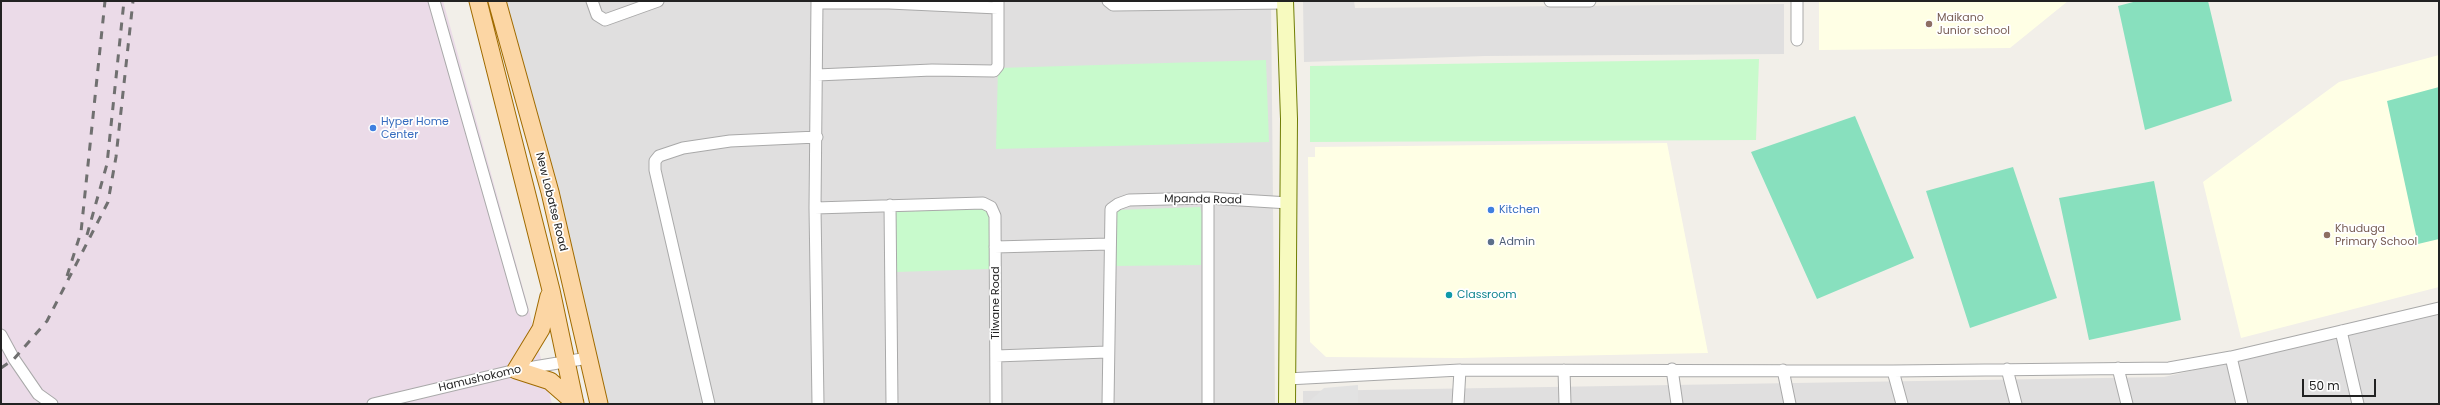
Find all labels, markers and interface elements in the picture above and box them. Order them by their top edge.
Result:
place label: Maikano Junior school [1937,11,2010,37]
marker: Maikano Junior school [1924,19,1934,29]
place label: Hyper Home Center [381,115,449,141]
marker: Hyper Home Center [368,123,378,133]
street label: New Lobatse Road [532,151,570,253]
street label: Mpanda Road [1164,193,1242,207]
place label: Kitchen [1499,203,1540,217]
marker: Kitchen [1486,205,1496,215]
place label: Khuduga Primary School [2335,222,2417,248]
marker: Khuduga Primary School [2322,230,2332,240]
place label: Admin [1499,235,1535,249]
marker: Admin [1486,237,1496,247]
street label: Tilwane Road [989,266,1003,340]
place label: Classroom [1457,288,1517,302]
marker: Classroom [1444,290,1454,300]
street label: Hamushokomo [437,363,523,395]
scale bar [2304,371,2378,397]
text: 50 m [2309,377,2340,394]

